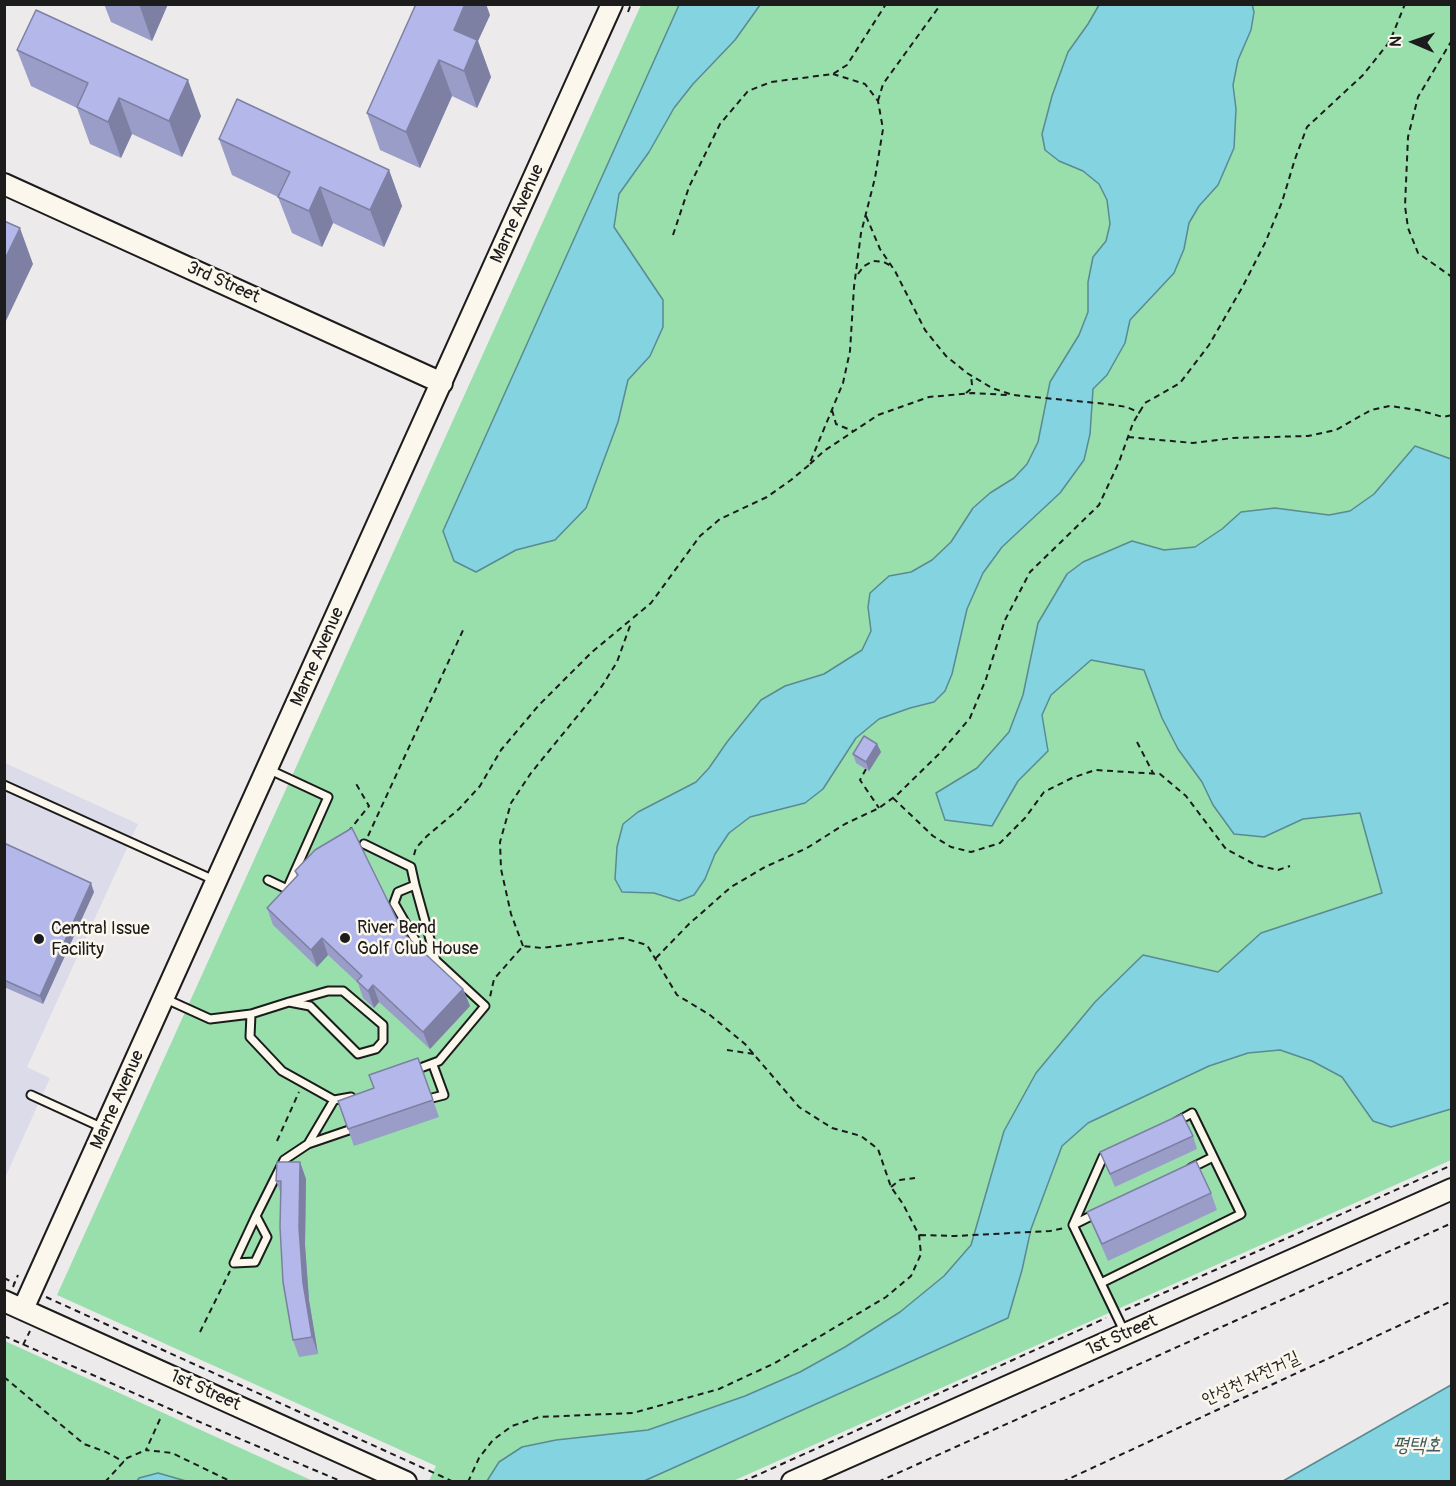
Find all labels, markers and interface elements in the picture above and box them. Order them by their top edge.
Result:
north arrow [1384,12,1444,72]
text: N [1386,36,1406,47]
street label: Marne Avenue [487,161,549,267]
street label: 3rd Street [183,257,263,309]
street label: Marne Avenue [287,604,349,710]
place label: River Bend Golf Club House [357,917,478,960]
place label: Central Issue Facility [51,918,150,960]
marker: River Bend Golf Club House [338,931,352,945]
marker: Central Issue Facility [32,932,46,946]
street label: Marne Avenue [87,1047,149,1153]
street label: 1st Street [1083,1311,1161,1361]
street label: 안성천 자전거길 [1199,1347,1303,1411]
street label: 1st Street [166,1366,244,1416]
water label: 평택호 [1393,1434,1441,1458]

